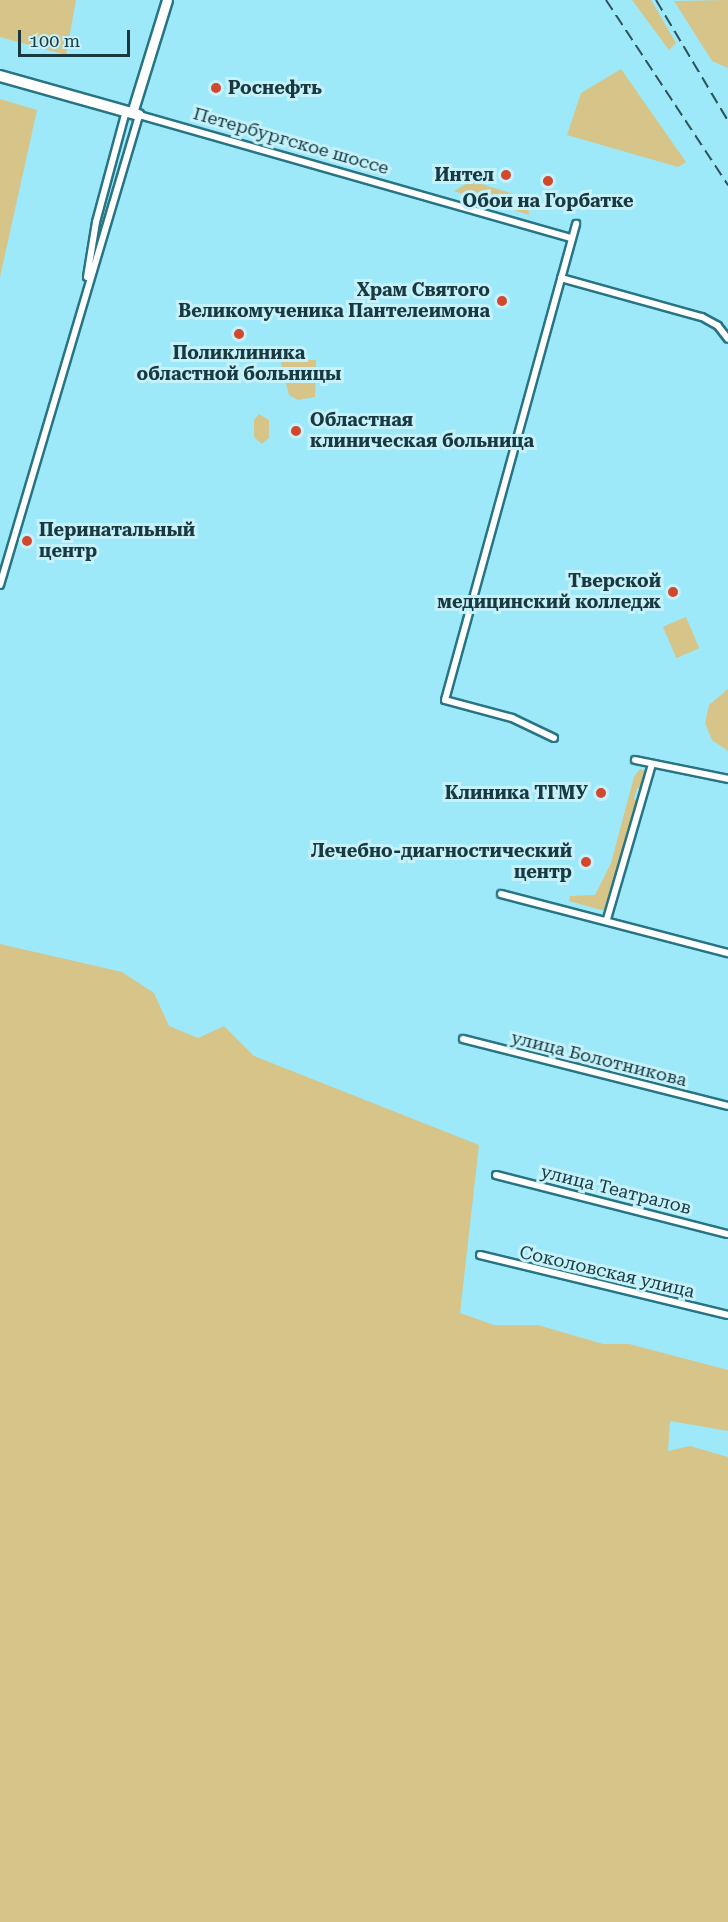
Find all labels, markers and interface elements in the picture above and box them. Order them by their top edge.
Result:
scale bar [21,18,134,56]
text: 100 m [29,30,80,51]
place label: Роснефть [228,77,322,99]
marker: Роснефть [209,81,223,95]
street label: Петербургское шоссе [191,103,391,179]
place label: Интел [434,164,494,186]
marker: Интел [499,168,513,182]
marker: Обои на Горбатке [541,174,555,188]
place label: Обои на Горбатке [463,190,633,212]
place label: Храм Святого Великомученика Пантелеимона [178,280,490,322]
marker: Храм Святого Великомученика Пантелеимона [495,294,509,308]
marker: Поликлиника областной больницы [232,327,246,341]
place label: Поликлиника областной больницы [137,343,341,386]
place label: Областная клиническая больница [310,410,534,452]
marker: Областная клиническая больница [287,422,305,440]
place label: Перинатальный центр [39,520,195,562]
marker: Перинатальный центр [20,534,34,548]
place label: Тверской медицинский колледж [437,571,661,614]
marker: Тверской медицинский колледж [666,585,680,599]
place label: Клиника ТГМУ [445,782,588,804]
marker: Клиника ТГМУ [592,784,610,802]
place label: Лечебно-диагностический центр [311,841,572,884]
marker: Лечебно-диагностический центр [577,853,595,871]
street label: улица Болотникова [509,1027,689,1091]
street label: улица Театралов [538,1161,694,1219]
street label: Соколовская улица [517,1241,697,1303]

